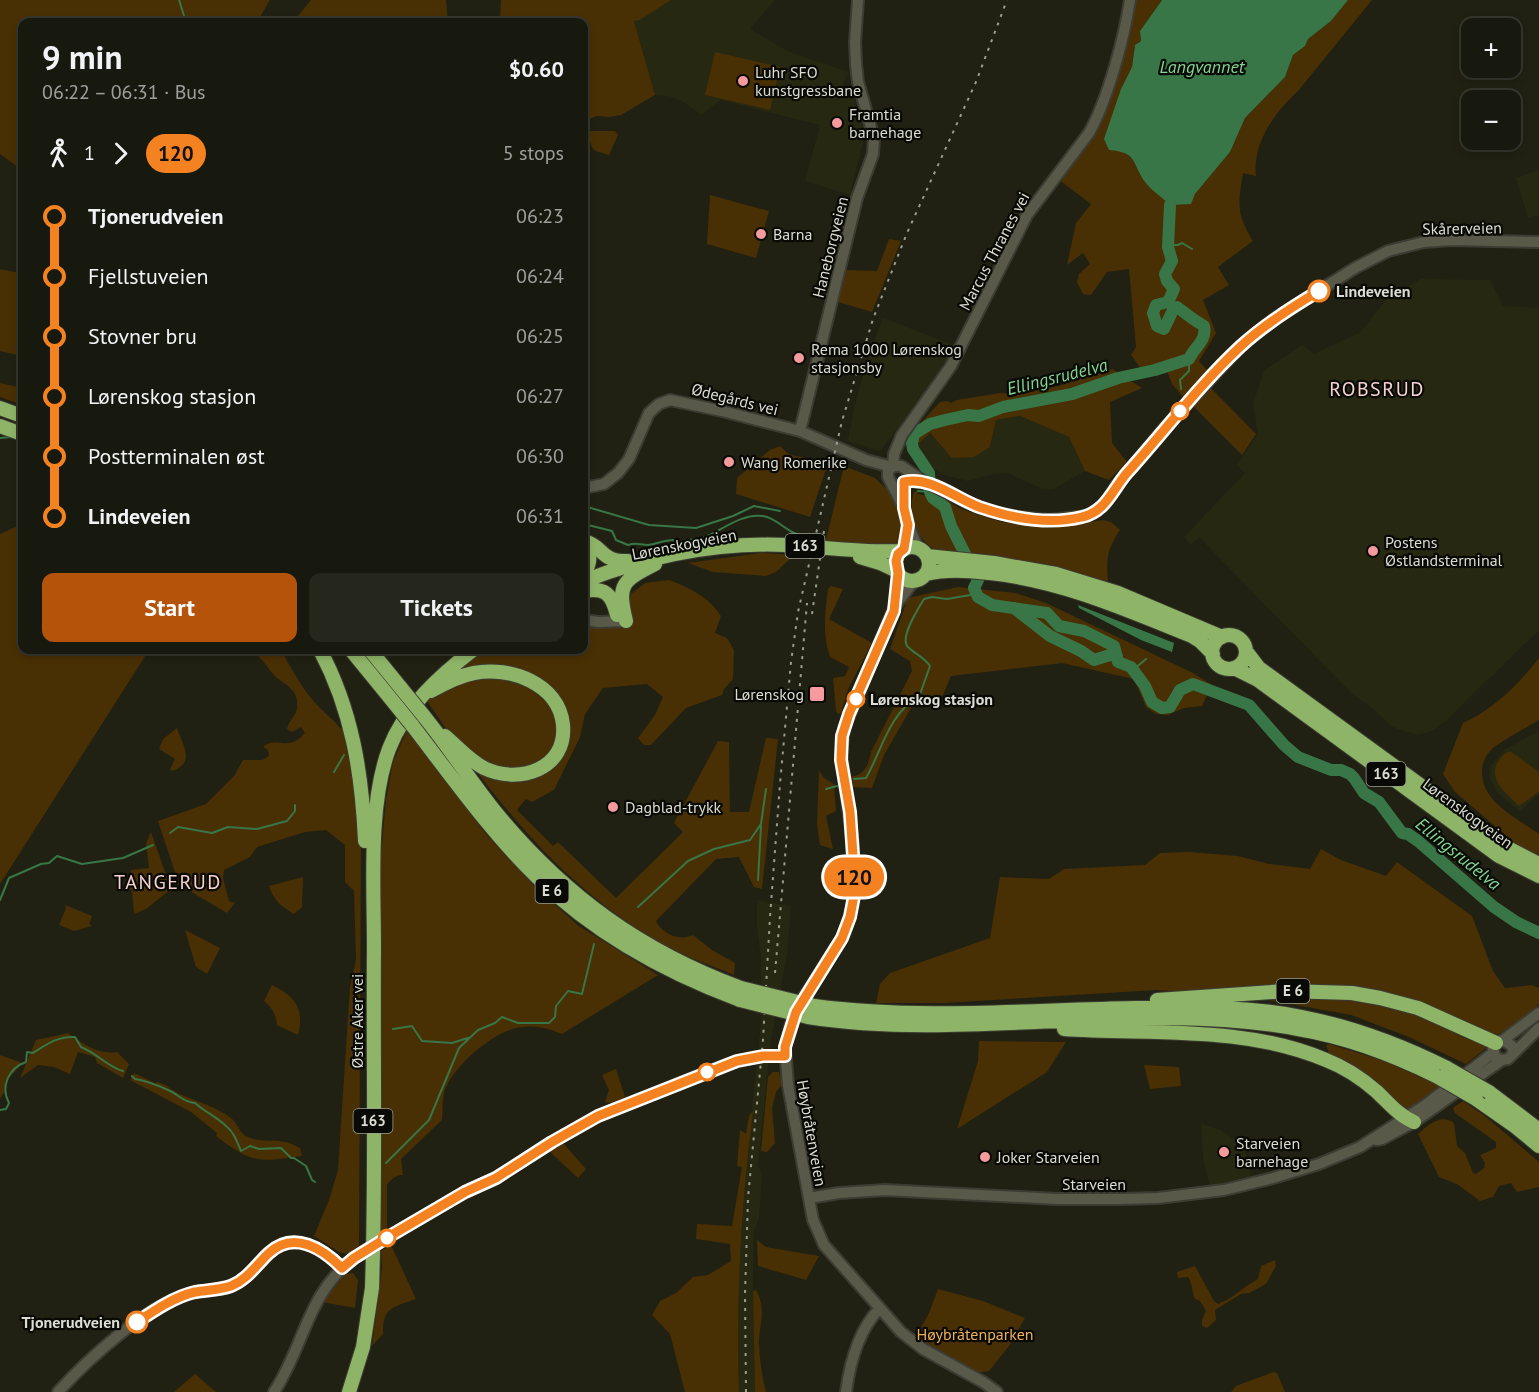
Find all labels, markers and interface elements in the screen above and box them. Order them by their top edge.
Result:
map controls [1461,18,1521,150]
button: + [1461,18,1521,78]
text: 9 min [42,35,123,78]
text: $0.60 [509,55,564,83]
water label: Langvannet [1160,55,1246,78]
place label: Luhr SFO kunstgressbane [755,62,861,100]
marker: Luhr SFO kunstgressbane [736,74,750,88]
text: 06:22 – 06:31 · Bus [42,79,206,105]
button: − [1461,90,1521,150]
place label: Framtia barnehage [849,104,921,142]
marker: Framtia barnehage [830,116,844,130]
icon: walk [42,137,75,170]
icon: forward [104,137,137,170]
text: 1 [84,140,95,166]
text: 120 [158,140,194,167]
text: 5 stops [503,140,564,166]
street label: Marcus Thranes vei [954,188,1034,314]
street label: Haneborgveien [808,194,852,300]
text: Tjonerudveien [88,202,223,230]
text: 06:23 [516,203,564,229]
street label: Skårerveien [1422,217,1502,239]
place label: Barna [773,224,812,244]
marker: Barna [754,227,768,241]
text: Fjellstuveien [88,262,209,290]
text: 06:24 [516,263,564,289]
marker: Lindeveien [1308,280,1330,302]
place label: Lindeveien [1336,281,1411,301]
text: Stovner bru [88,322,197,350]
text: 06:25 [516,323,564,349]
place label: Rema 1000 Lørenskog stasjonsby [811,339,962,377]
marker: Rema 1000 Lørenskog stasjonsby [792,351,806,365]
water label: Ellingsrudelva [1004,353,1110,400]
district label: ROBSRUD [1329,376,1425,402]
street label: Ødegårds vei [689,379,781,419]
text: Lørenskog stasjon [88,382,256,410]
text: 06:27 [516,383,564,409]
unlabelled marker [1171,402,1189,420]
text: Postterminalen øst [88,442,265,470]
text: 06:30 [516,443,564,469]
place label: Wang Romerike [741,452,847,472]
marker: Wang Romerike [722,455,736,469]
text: Lindeveien [88,502,191,530]
text: 06:31 [516,503,564,529]
street label: Lørenskogveien [630,524,738,564]
place label: Postens Østlandsterminal [1385,532,1503,570]
road number: 163 [786,534,824,558]
marker: Postens Østlandsterminal [1366,544,1380,558]
button: Start [42,573,297,642]
button: Tickets [309,573,564,642]
place label: Lørenskog [734,684,804,704]
marker: Lørenskog [808,685,826,703]
place label: Lørenskog stasjon [870,689,993,709]
marker: Lørenskog stasjon [847,690,865,708]
road number: 163 [1366,762,1406,786]
street label: Lørenskogveien [1419,774,1517,852]
place label: Dagblad-trykk [625,797,722,817]
marker: Dagblad-trykk [606,800,620,814]
water label: Ellingsrudelva [1411,812,1506,895]
line badge: 120 [820,858,888,896]
text: 120 [836,864,872,891]
district label: TANGERUD [114,869,222,895]
road number: E 6 [536,879,568,903]
street label: Østre Aker vei [347,974,367,1068]
road number: E 6 [1276,979,1310,1003]
unlabelled marker [698,1063,716,1081]
street label: Høybråtenveien [793,1078,831,1188]
road number: 163 [354,1109,392,1133]
place label: Starveien barnehage [1236,1133,1308,1171]
marker: Starveien barnehage [1217,1145,1231,1159]
place label: Joker Starveien [996,1147,1100,1167]
marker: Joker Starveien [978,1150,992,1164]
street label: Starveien [1062,1174,1126,1194]
unlabelled marker [378,1229,396,1247]
marker: Tjonerudveien [126,1311,148,1333]
place label: Tjonerudveien [22,1312,120,1332]
park label: Høybråtenparken [916,1324,1034,1344]

